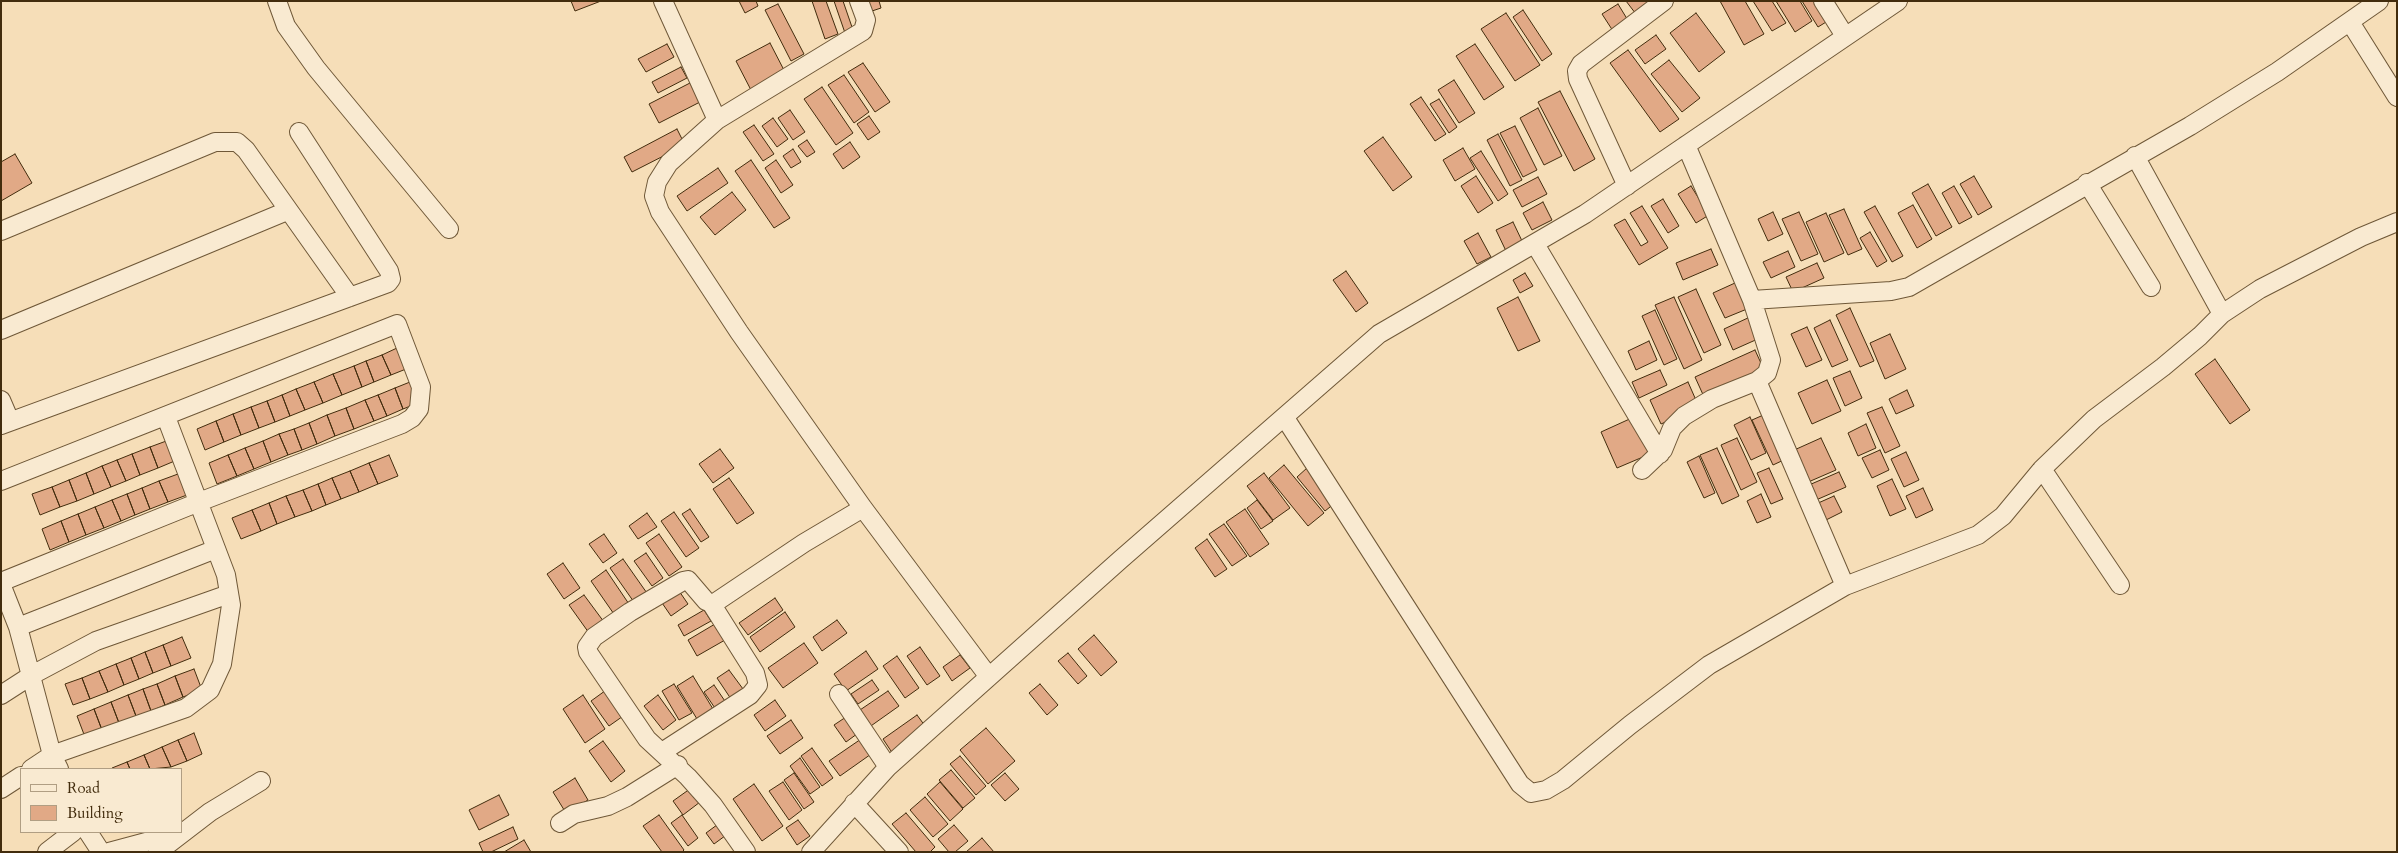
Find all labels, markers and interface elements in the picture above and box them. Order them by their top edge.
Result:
legend [20,768,182,833]
text: Road [67,778,100,798]
text: Building [67,803,123,823]

